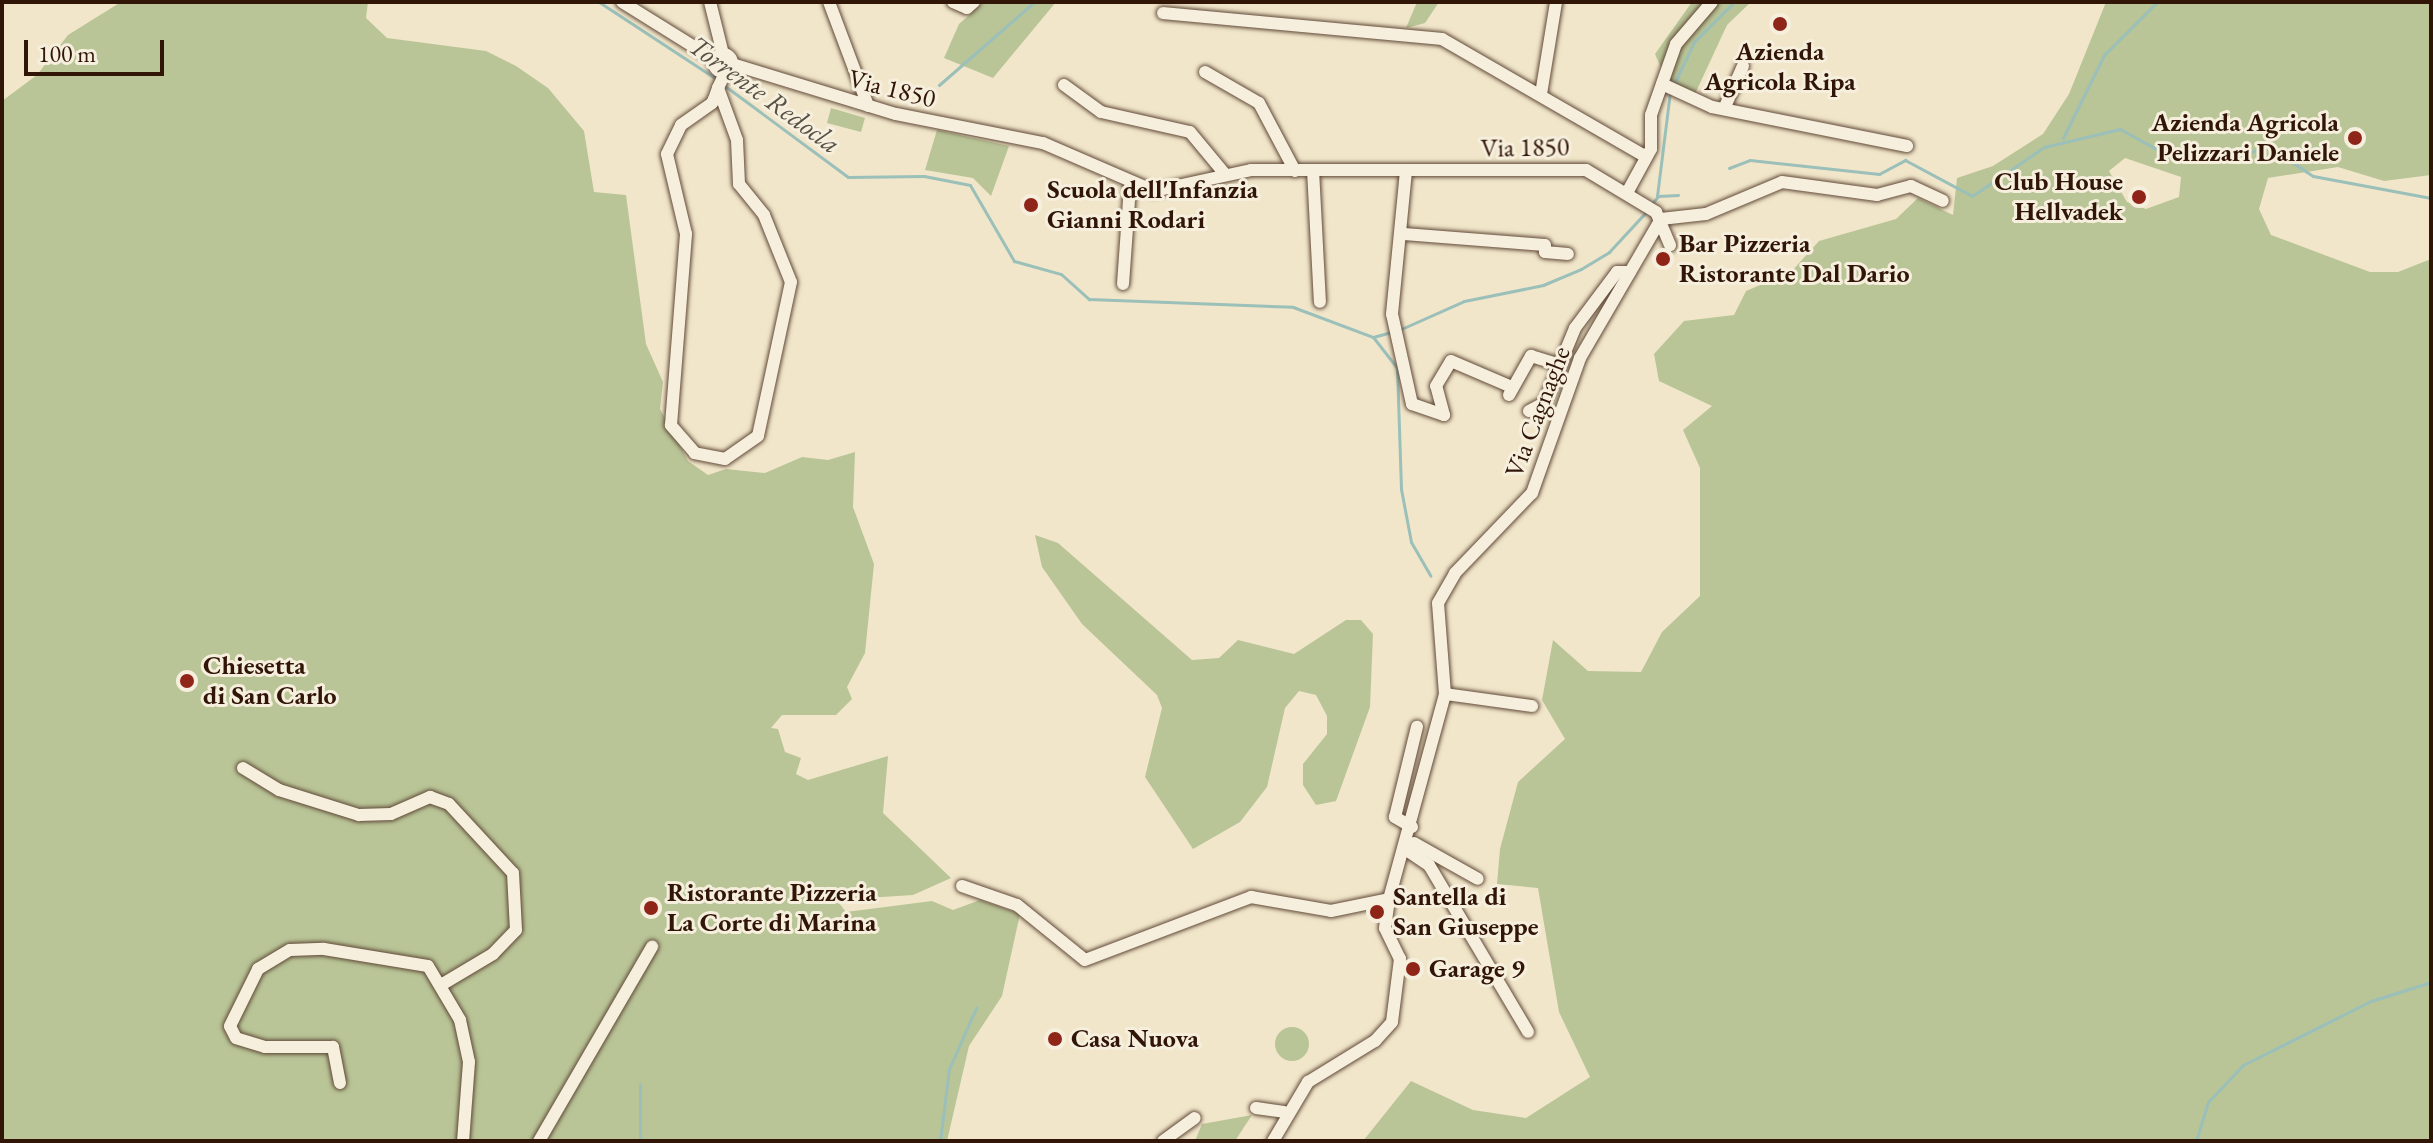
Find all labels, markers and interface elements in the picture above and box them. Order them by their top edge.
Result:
marker: Azienda Agricola Ripa [1771,15,1789,33]
scale bar [28,24,168,74]
water label: Torrente Redocla [683,28,847,160]
place label: Azienda Agricola Ripa [1704,36,1856,98]
text: 100 m [38,38,96,69]
street label: Via 1850 [845,63,939,115]
place label: Azienda Agricola Pelizzari Daniele [2152,107,2339,168]
marker: Azienda Agricola Pelizzari Daniele [2346,129,2364,147]
street label: Via 1850 [1480,132,1570,164]
place label: Club House Hellvadek [1994,166,2123,228]
place label: Scuola dell'Infanzia Gianni Rodari [1047,174,1258,236]
marker: Club House Hellvadek [2130,188,2148,206]
marker: Scuola dell'Infanzia Gianni Rodari [1022,196,1040,214]
place label: Bar Pizzeria Ristorante Dal Dario [1679,228,1910,290]
marker: Bar Pizzeria Ristorante Dal Dario [1654,250,1672,268]
street label: Via Cagnaghe [1499,342,1577,482]
place label: Chiesetta di San Carlo [203,650,337,712]
marker: Chiesetta di San Carlo [178,672,196,690]
place label: Ristorante Pizzeria La Corte di Marina [667,877,877,938]
place label: Santella di San Giuseppe [1393,881,1538,942]
marker: Ristorante Pizzeria La Corte di Marina [642,899,660,917]
marker: Santella di San Giuseppe [1368,903,1386,921]
place label: Garage 9 [1429,953,1525,985]
marker: Garage 9 [1404,960,1422,978]
place label: Casa Nuova [1071,1023,1199,1055]
marker: Casa Nuova [1046,1030,1064,1048]

